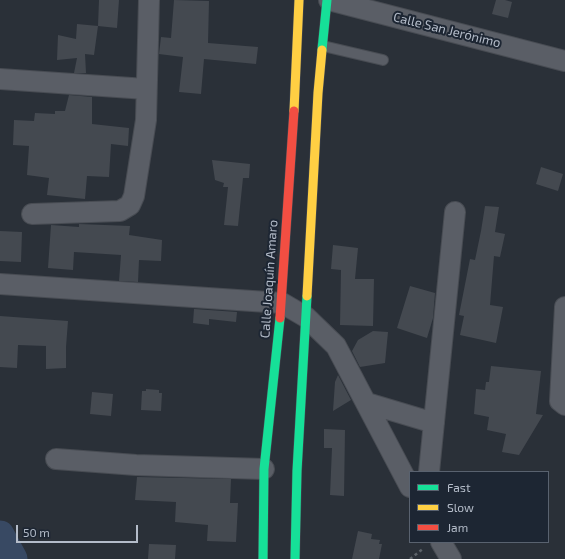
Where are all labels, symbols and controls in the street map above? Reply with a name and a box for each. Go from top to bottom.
street label: Calle San Jerónimo [392,9,502,51]
street label: Calle Joaquín Amaro [257,219,281,339]
legend [409,471,549,543]
text: Fast [447,480,470,494]
text: Slow [447,500,474,514]
scale bar [18,517,140,543]
text: Jam [447,520,468,534]
text: 50 m [23,525,50,539]

